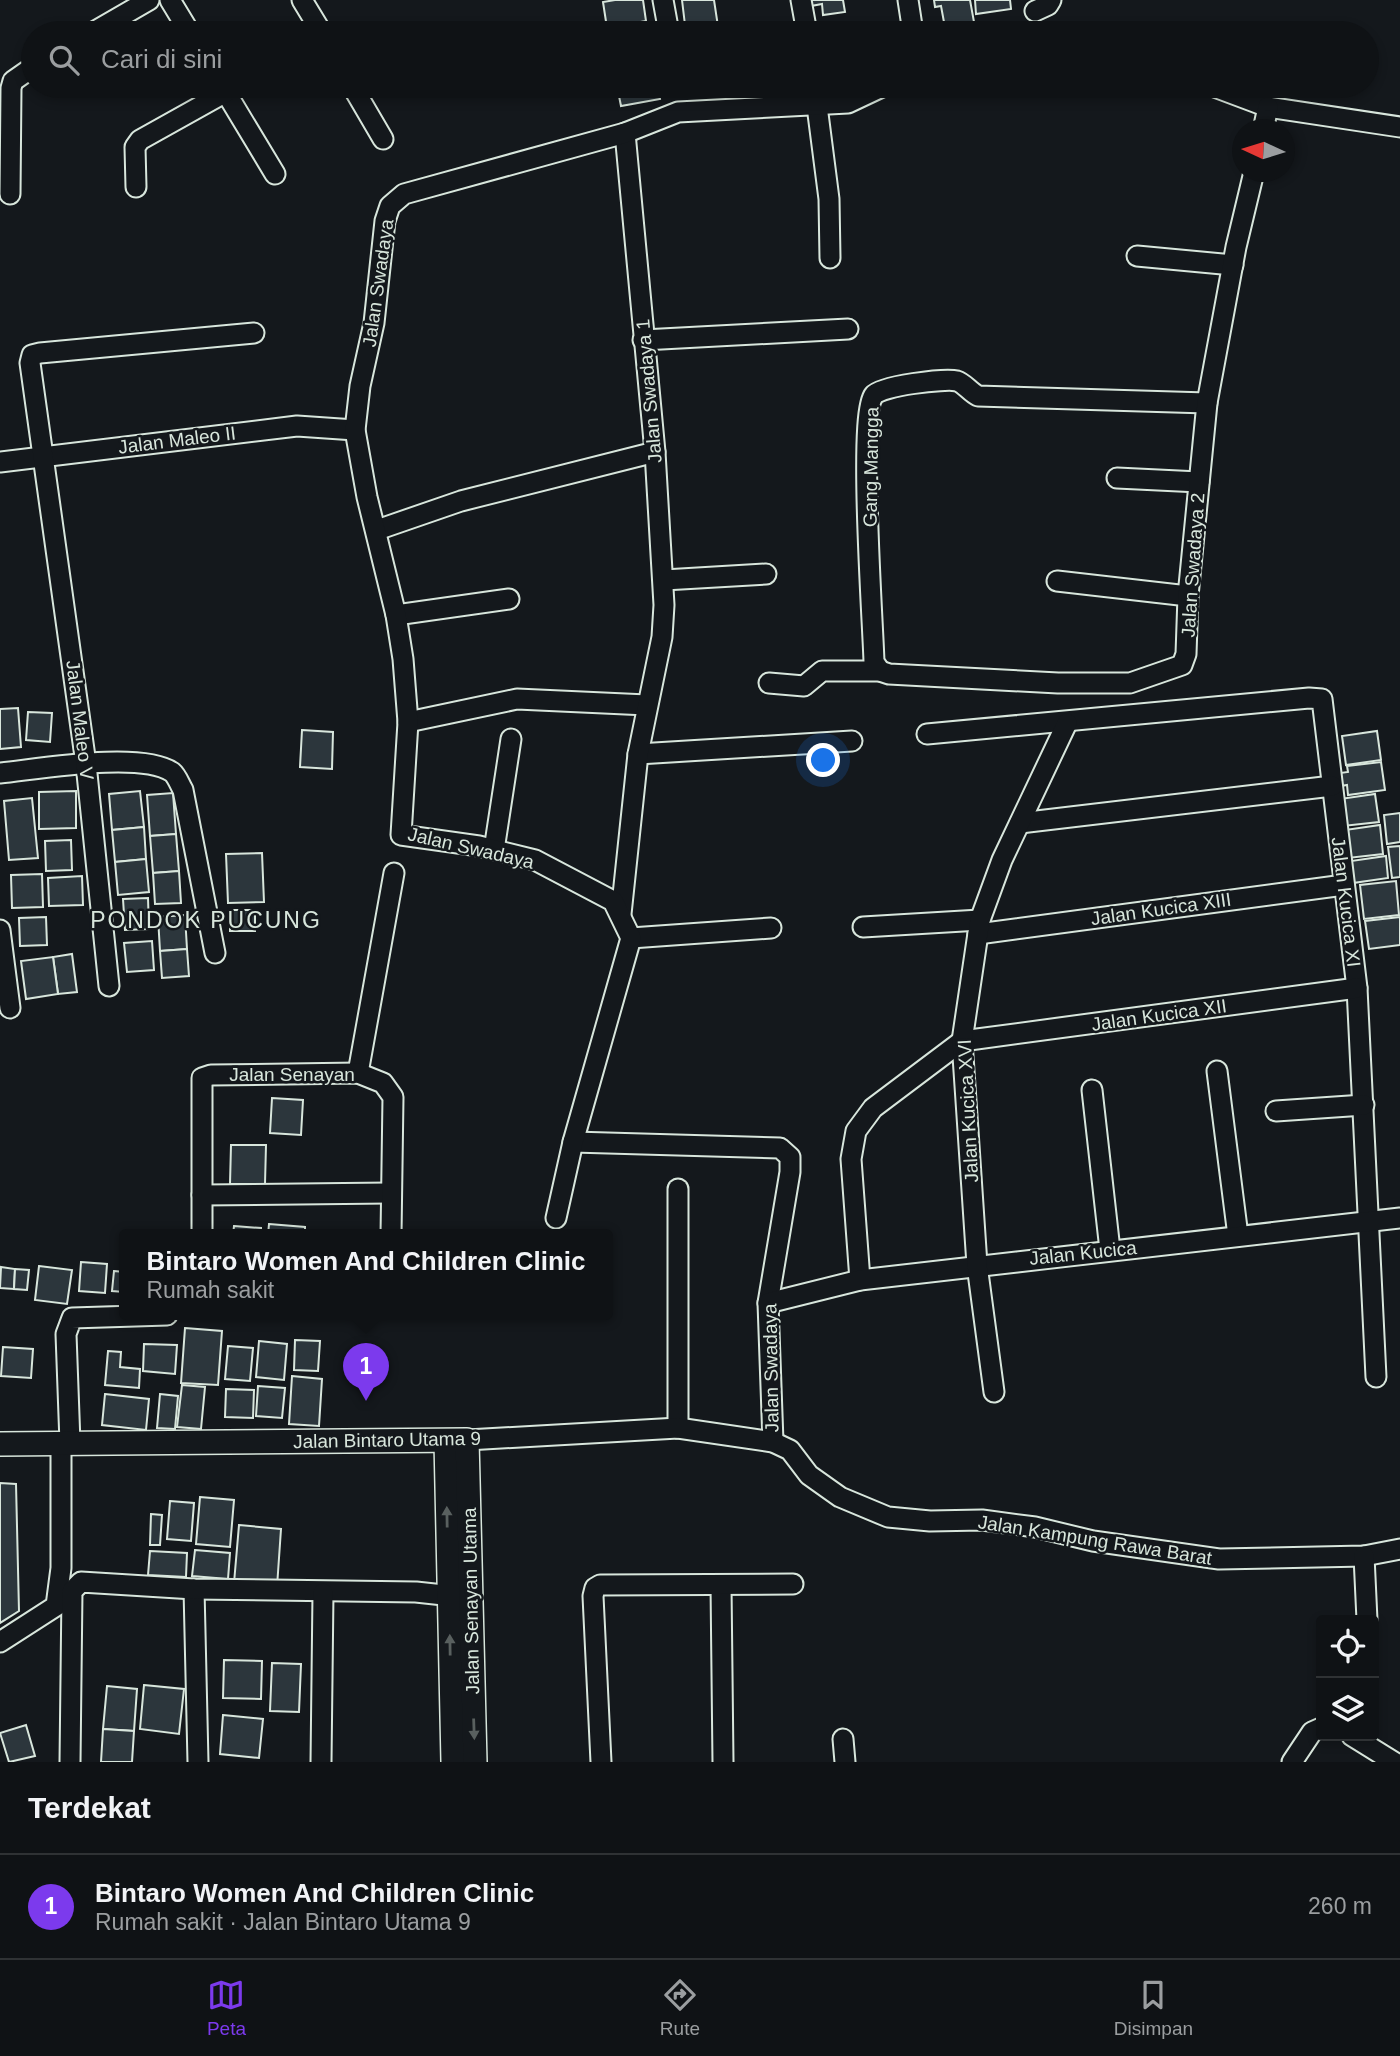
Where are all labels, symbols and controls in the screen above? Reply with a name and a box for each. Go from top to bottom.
search box [21,21,1379,98]
icon: search [45,41,83,79]
text: Cari di sini [101,44,222,74]
north arrow [1232,119,1295,182]
street label: Jalan Swadaya [359,217,397,348]
street label: Jalan Swadaya 1 [632,318,666,464]
street label: Gang Mangga [859,406,883,527]
street label: Jalan Maleo II [117,422,237,458]
street label: Jalan Swadaya 2 [1177,492,1209,638]
street label: Jalan Maleo V [62,659,98,781]
your location [806,743,840,777]
street label: Jalan Swadaya [406,823,537,873]
street label: Jalan Kucica XI [1328,836,1364,968]
street label: Jalan Kucica XIII [1089,889,1233,929]
district label: PONDOK PUCUNG [90,907,322,933]
street label: Jalan Kucica XII [1090,995,1228,1035]
street label: Jalan Kucica XVI [954,1039,982,1183]
street label: Jalan Senayan [229,1064,355,1085]
popup [119,1229,613,1320]
street label: Jalan Kucica [1028,1237,1138,1269]
text: Bintaro Women And Children Clinic [146,1246,586,1276]
text: Rumah sakit [146,1277,274,1303]
street label: Jalan Swadaya [759,1303,783,1433]
pin: 1 [343,1343,389,1401]
street label: Jalan Bintaro Utama 9 [293,1428,481,1452]
one-way arrow [442,1506,453,1528]
street label: Jalan Senayan Utama [459,1507,483,1695]
street label: Jalan Kampung Rawa Barat [977,1511,1214,1569]
map controls [1316,1615,1379,1741]
button: locate [1316,1615,1379,1678]
one-way arrow [445,1634,456,1656]
button: layers [1316,1678,1379,1741]
one-way arrow [469,1718,480,1740]
text: Terdekat [28,1791,151,1824]
text: Bintaro Women And Children Clinic [95,1878,534,1908]
text: 1 [45,1893,57,1919]
text: 260 m [1308,1893,1372,1919]
text: Rumah sakit · Jalan Bintaro Utama 9 [95,1909,471,1935]
tab: Peta [207,1976,246,2040]
tab: Rute [660,1976,700,2040]
tab: Disimpan [1114,1976,1193,2040]

